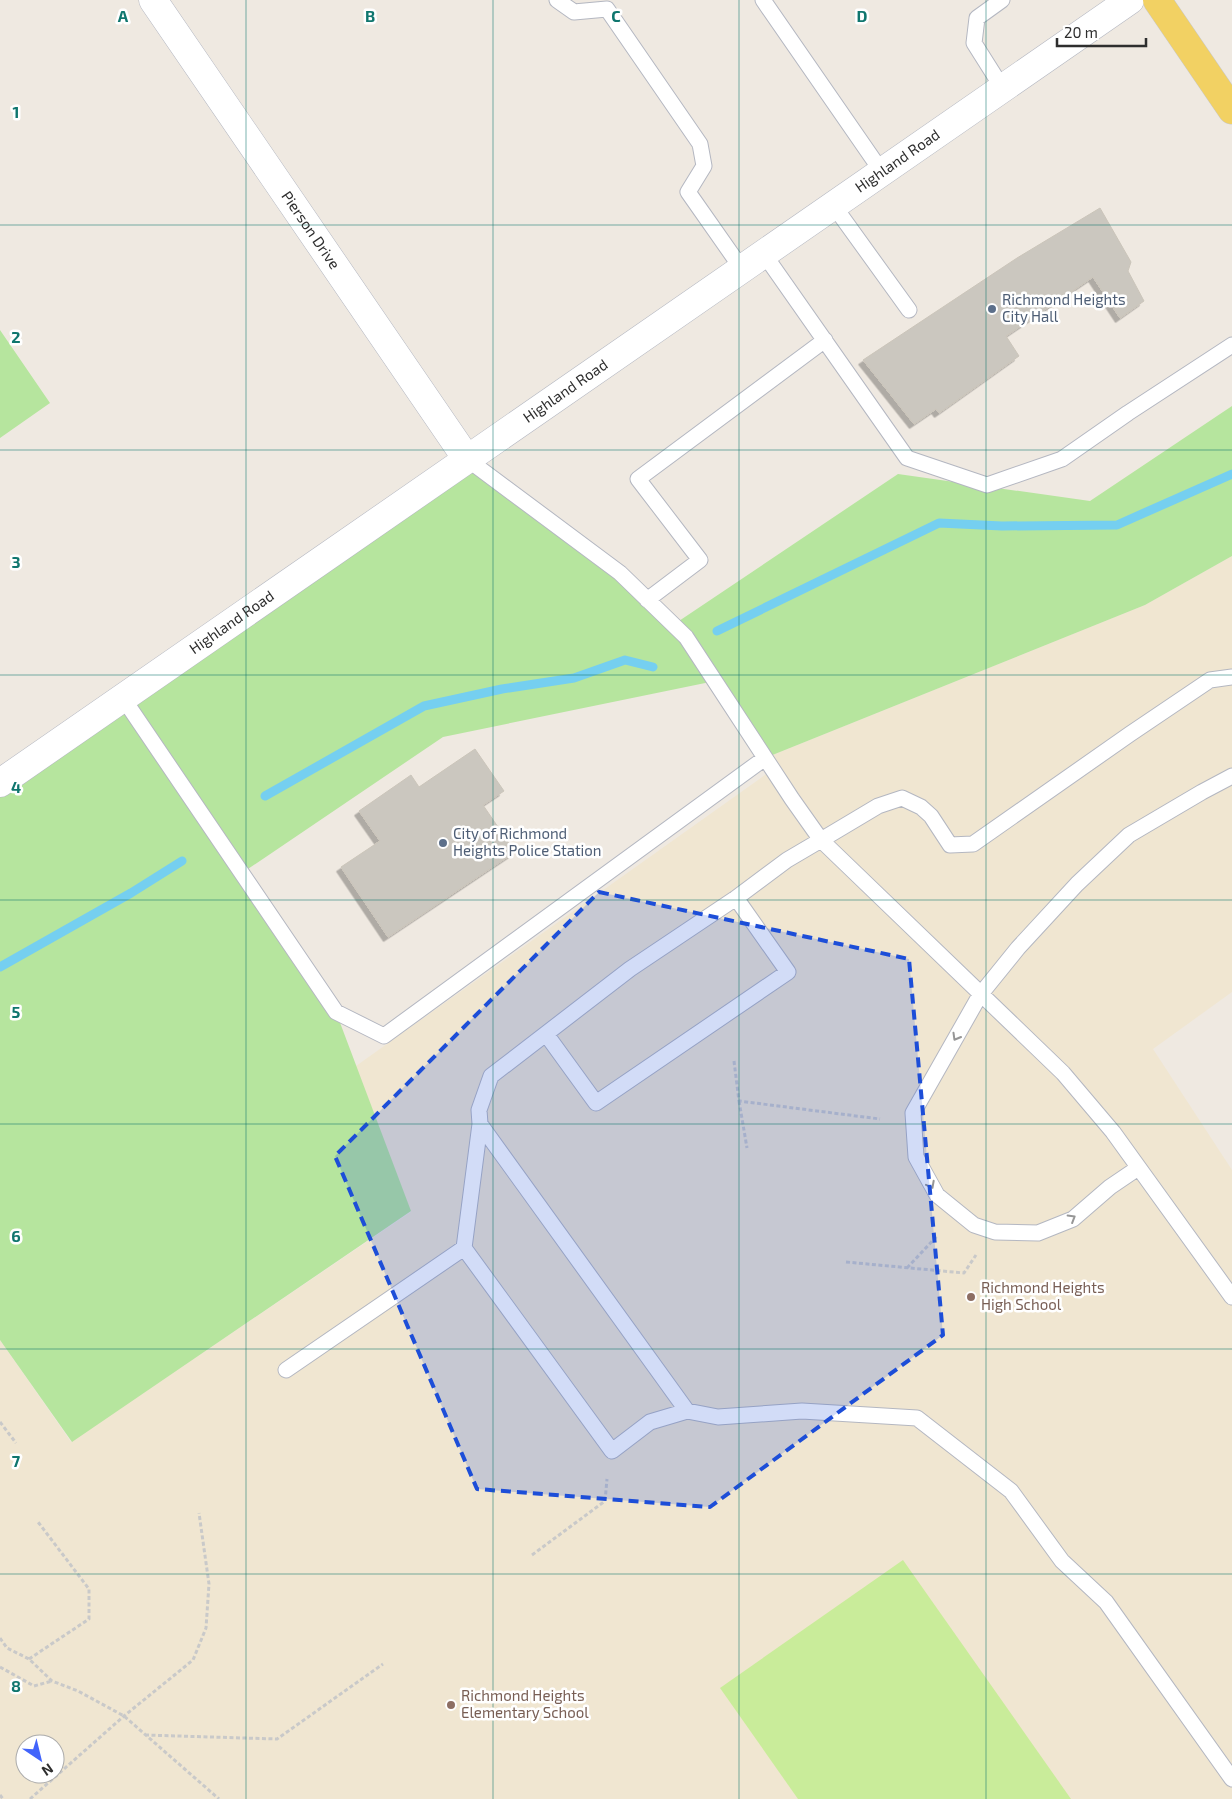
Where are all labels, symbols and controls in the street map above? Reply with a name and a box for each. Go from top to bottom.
text: A [118,6,129,25]
text: B [365,6,375,25]
text: C [611,6,621,25]
text: D [857,6,868,25]
scale bar [1057,15,1146,47]
text: 20 m [1064,23,1098,41]
text: 1 [13,102,19,121]
street label: Highland Road [851,125,943,196]
street label: Pierson Drive [278,187,344,272]
place label: Richmond Heights City Hall [1002,290,1126,325]
marker: Richmond Heights City Hall [986,303,998,315]
text: 2 [11,327,21,346]
street label: Highland Road [519,355,611,426]
text: 3 [11,552,21,571]
street label: Highland Road [185,586,277,657]
text: 4 [11,777,21,796]
place label: City of Richmond Heights Police Station [453,824,602,859]
marker: City of Richmond Heights Police Station [437,837,449,849]
text: 5 [12,1002,21,1021]
one-way arrow [952,1032,962,1041]
one-way arrow [925,1179,935,1188]
one-way arrow [1067,1214,1076,1224]
text: 6 [11,1226,21,1245]
place label: Richmond Heights High School [981,1278,1105,1313]
marker: Richmond Heights High School [965,1291,977,1303]
text: 7 [12,1451,21,1470]
text: 8 [11,1676,21,1695]
place label: Richmond Heights Elementary School [461,1686,589,1721]
marker: Richmond Heights Elementary School [445,1699,457,1711]
north arrow [15,1734,65,1784]
text: N [39,1760,57,1780]

